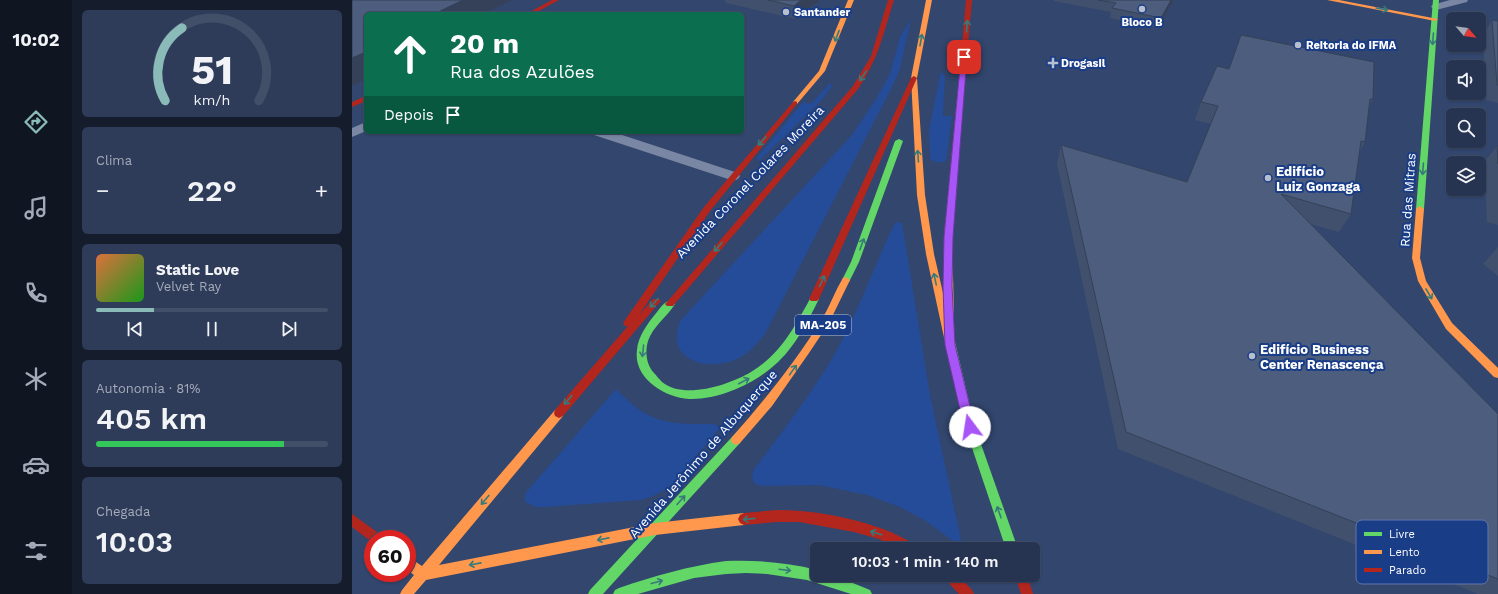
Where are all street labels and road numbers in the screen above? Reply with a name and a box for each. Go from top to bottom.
street label: Avenida Coronel Colares Moreira [673,102,827,261]
street label: Rua das Mitras [1397,152,1419,247]
road number: MA-205 [795,315,851,335]
street label: Avenida Jerônimo de Albuquerque [626,367,780,541]

